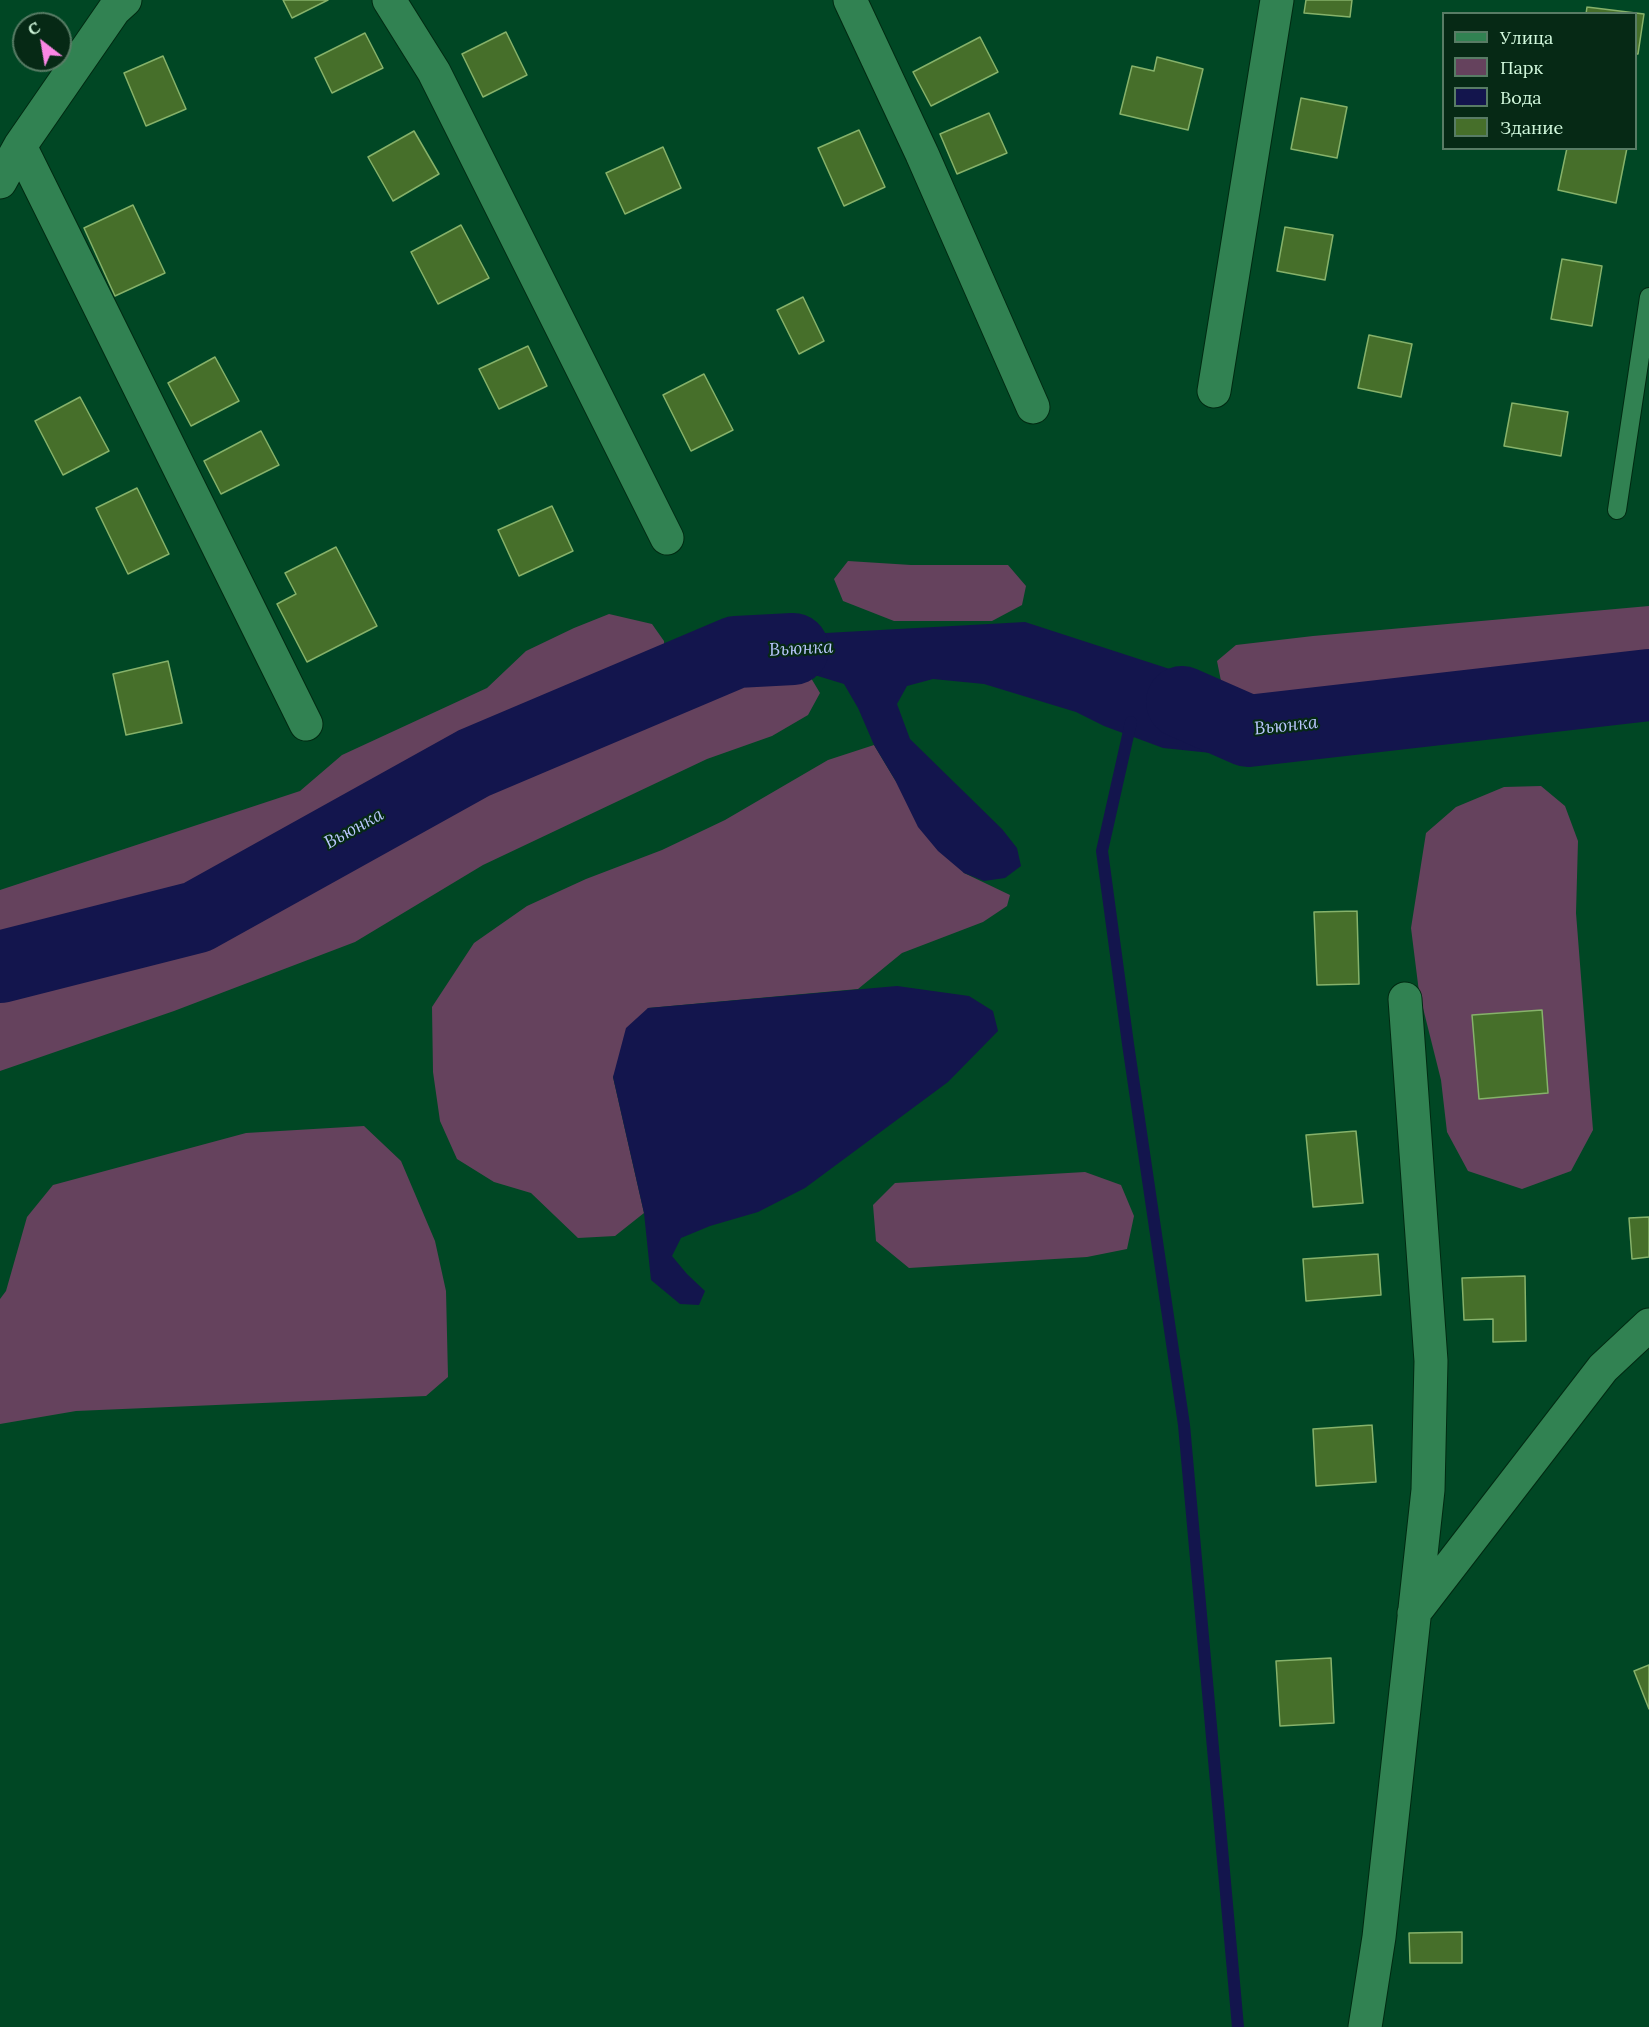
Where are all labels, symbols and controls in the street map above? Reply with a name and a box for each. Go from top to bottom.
north arrow [12,12,72,72]
legend [1442,12,1637,150]
text: С [24,17,44,40]
text: Улица [1500,26,1553,49]
text: Парк [1500,56,1543,79]
text: Вода [1500,86,1542,109]
text: Здание [1500,116,1563,139]
water label: Вьюнка [768,637,834,661]
water label: Вьюнка [1253,712,1319,740]
water label: Вьюнка [321,804,387,854]

